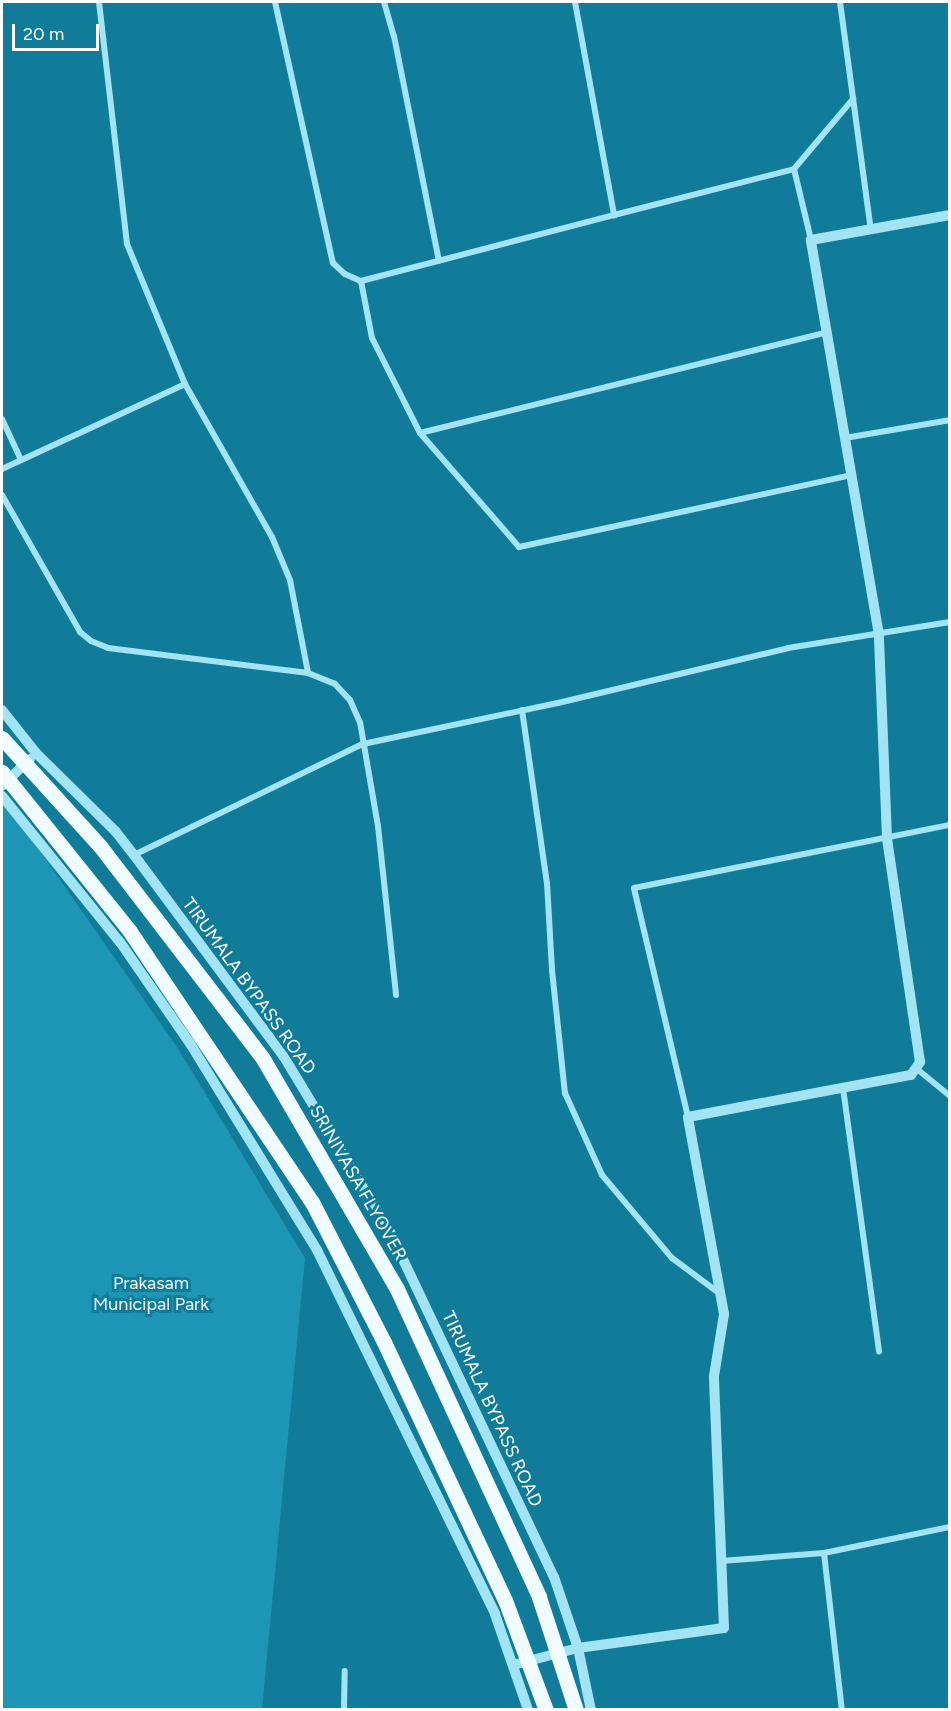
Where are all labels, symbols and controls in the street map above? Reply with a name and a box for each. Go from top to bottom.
scale bar [15,12,102,50]
text: 20 m [23,23,64,45]
street label: TIRUMALA BYPASS ROAD [178,893,320,1079]
street label: SRINIVASA FLYOVER [305,1102,411,1264]
park label: Prakasam Municipal Park [93,1273,209,1316]
street label: TIRUMALA BYPASS ROAD [437,1308,547,1510]

